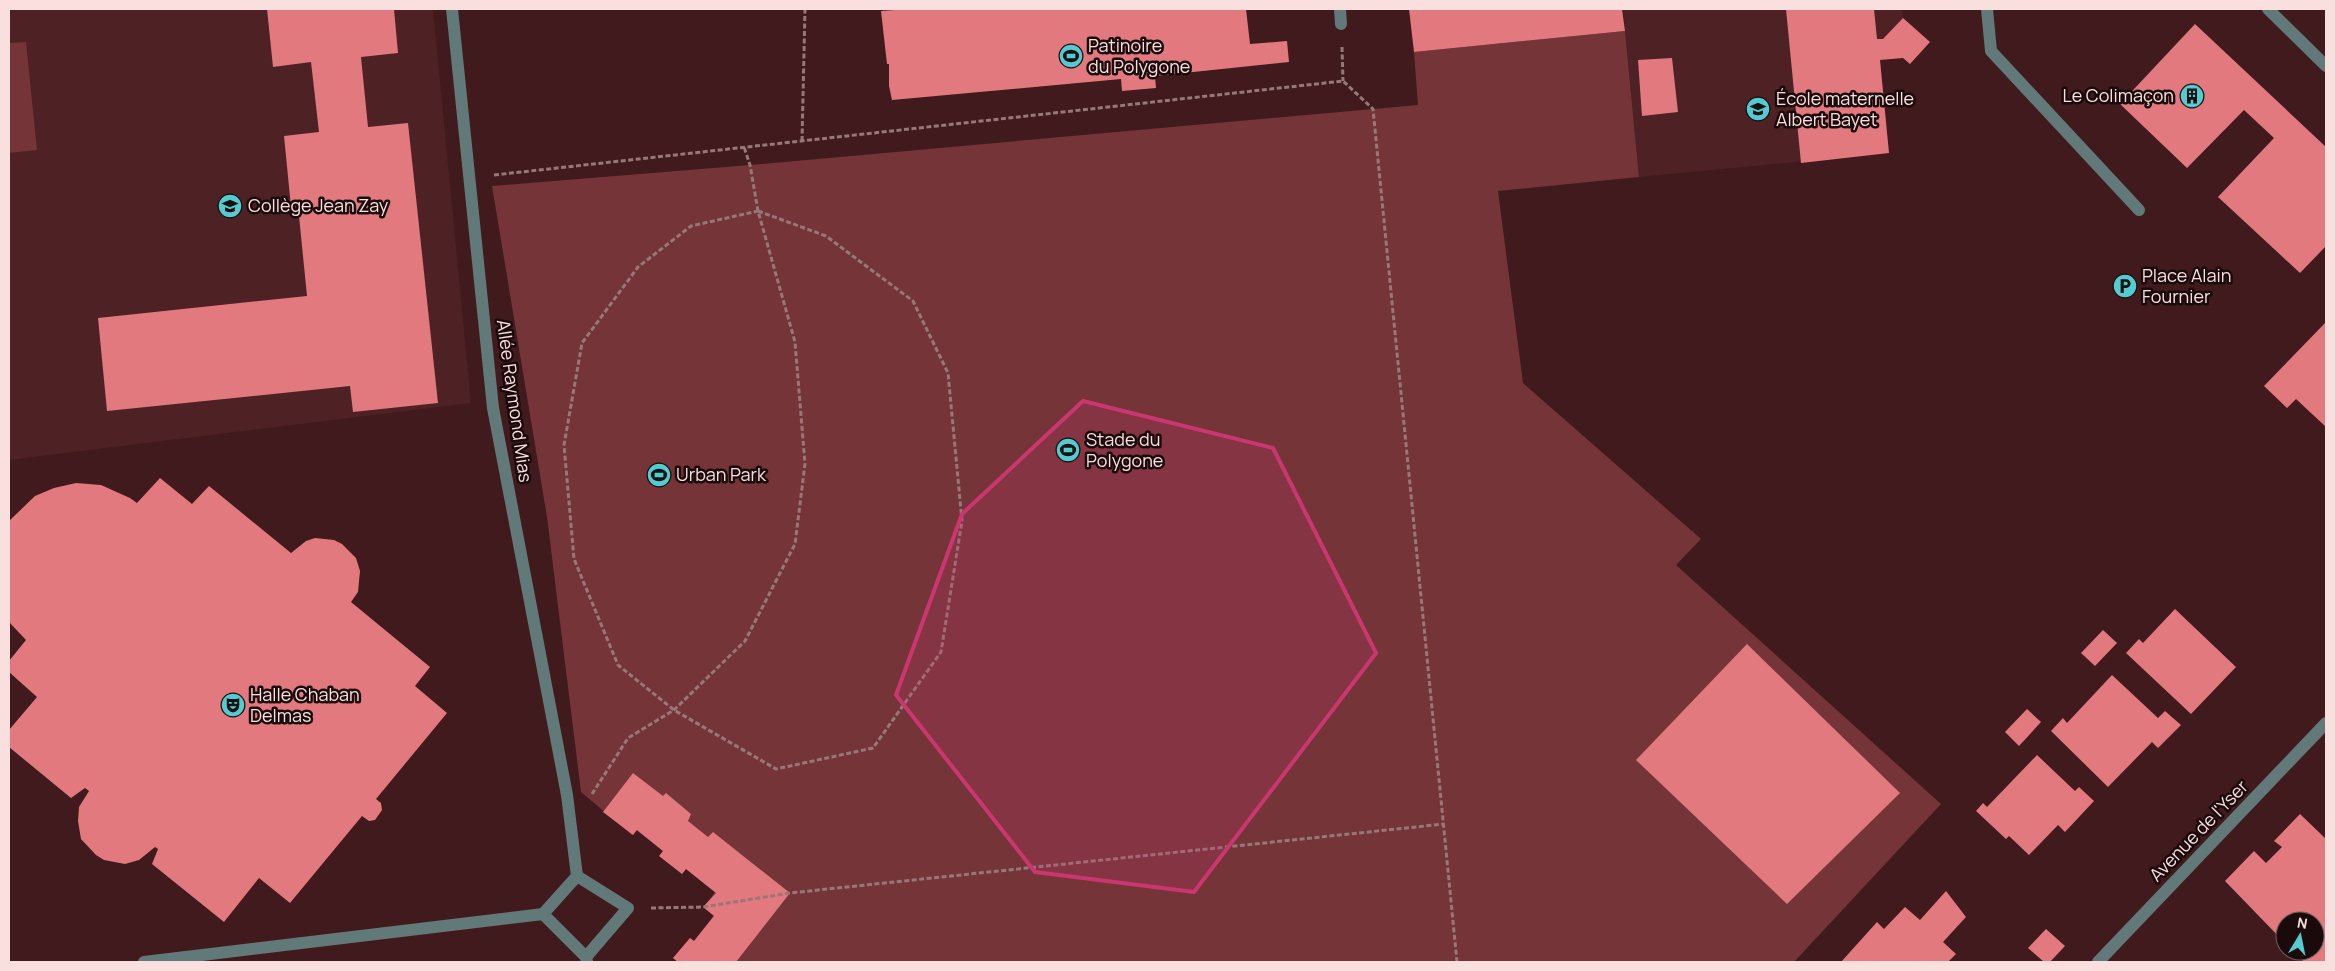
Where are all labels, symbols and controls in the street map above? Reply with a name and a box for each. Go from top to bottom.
place label: Patinoire du Polygone [1088,33,1190,78]
sports icon: Patinoire du Polygone [1058,43,1084,69]
place label: Le Colimaçon [2062,83,2174,107]
building icon: Le Colimaçon [2179,83,2205,109]
place label: École maternelle Albert Bayet [1776,86,1914,131]
school or university icon: École maternelle Albert Bayet [1745,96,1771,122]
school or university icon: Collège Jean Zay [217,193,243,219]
place label: Collège Jean Zay [248,193,389,217]
place label: Place Alain Fournier [2142,263,2231,308]
parking icon: Place Alain Fournier [2112,273,2138,299]
street label: Allée Raymond Mias [492,318,538,484]
place label: Stade du Polygone [1086,427,1163,472]
sports icon: Stade du Polygone [1055,437,1081,463]
sports icon: Urban Park [646,462,672,488]
place label: Urban Park [676,462,767,486]
place label: Halle Chaban Delmas [250,682,360,727]
theatre icon: Halle Chaban Delmas [220,692,246,718]
street label: Avenue de l'Yser [2144,774,2253,886]
north arrow [2275,911,2325,961]
text: N [2296,912,2309,933]

